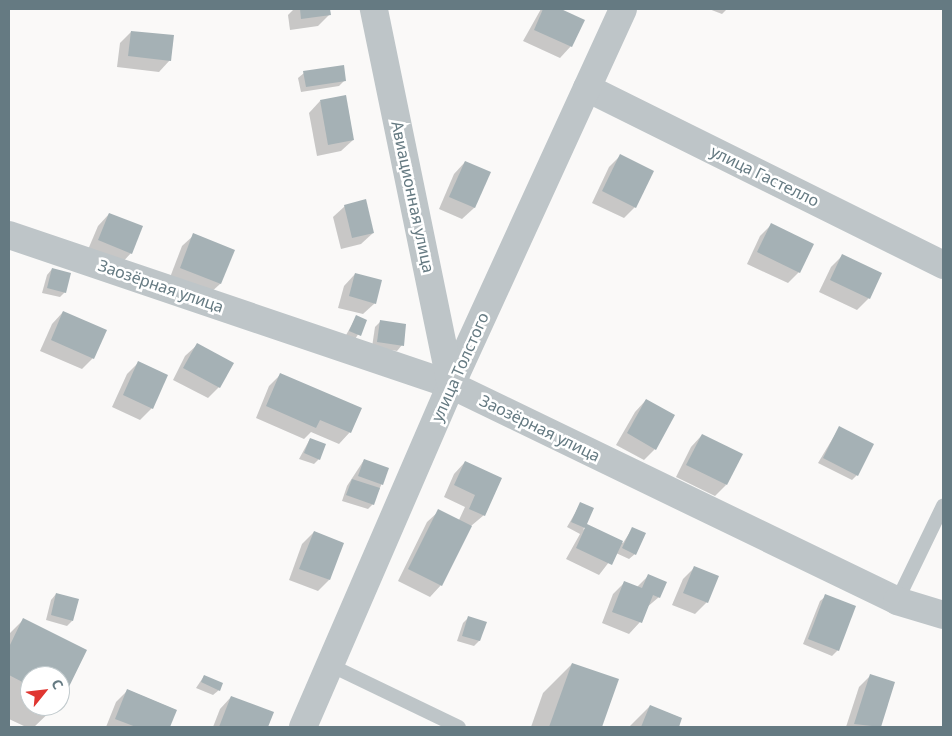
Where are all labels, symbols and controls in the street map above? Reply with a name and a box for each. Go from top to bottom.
street label: Авиационная улица [388,119,438,275]
street label: улица Гастелло [708,141,822,211]
street label: Заозёрная улица [96,256,226,316]
street label: улица Толстого [427,309,493,425]
street label: Заозёрная улица [477,391,603,465]
north arrow [20,666,70,716]
text: С [47,675,68,693]

